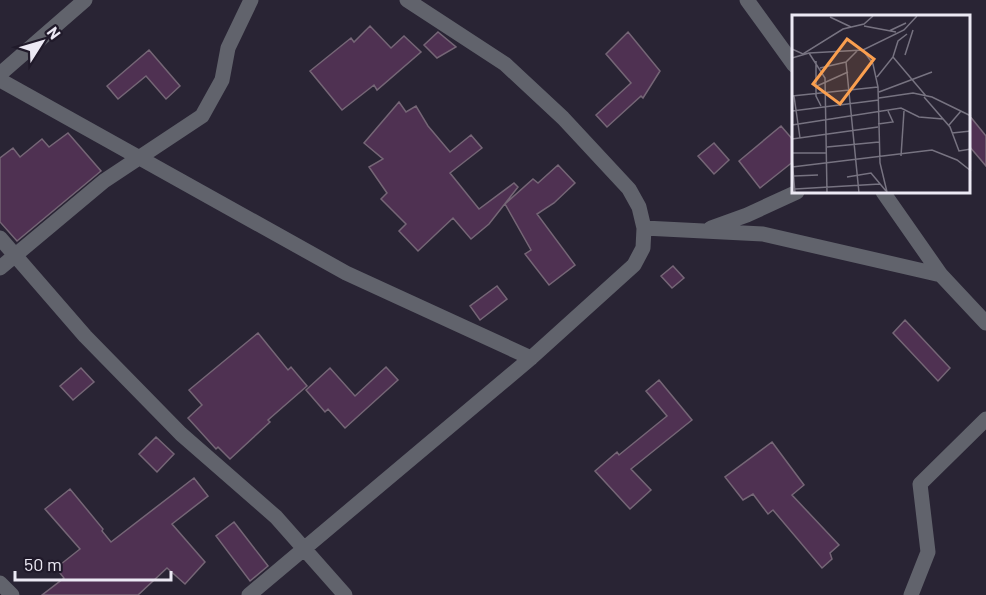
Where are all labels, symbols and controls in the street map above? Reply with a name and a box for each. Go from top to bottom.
north arrow [12,12,72,72]
inset map [792,15,971,194]
text: N [44,23,65,43]
scale bar [15,544,171,582]
text: 50 m [24,553,62,575]

